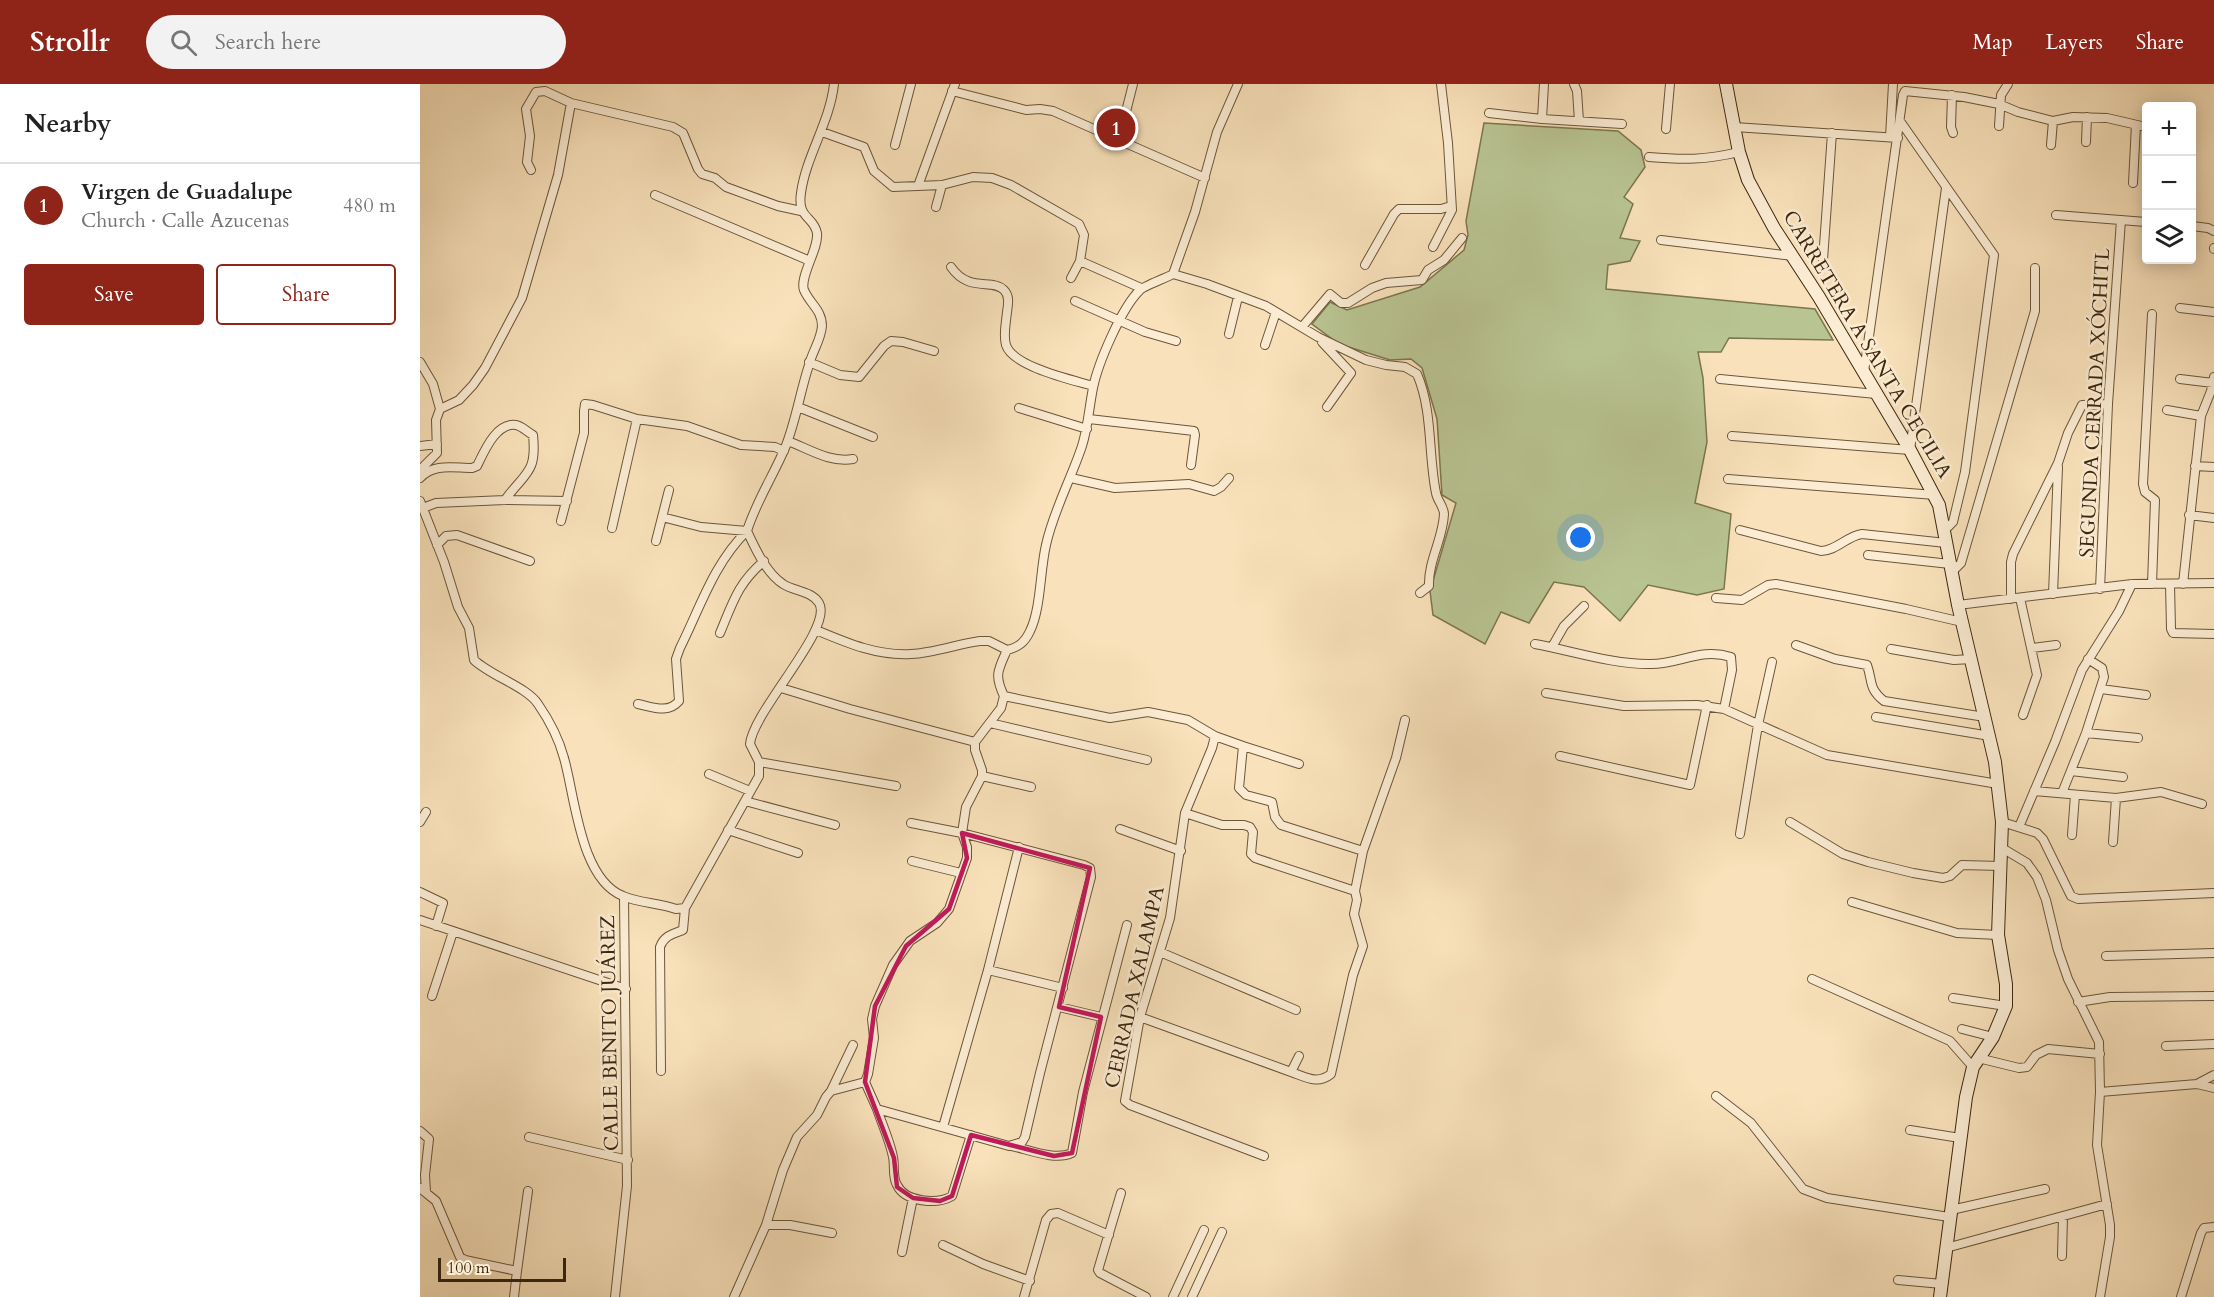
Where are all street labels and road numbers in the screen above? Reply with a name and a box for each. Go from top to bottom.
street label: CARRETERA A SANTA CECILIA [1777,205,1959,484]
street label: SEGUNDA CERRADA XÓCHITL [2073,247,2116,558]
street label: CERRADA XALAMPA [1098,883,1171,1091]
street label: CALLE BENITO JUÁREZ [594,915,625,1151]

